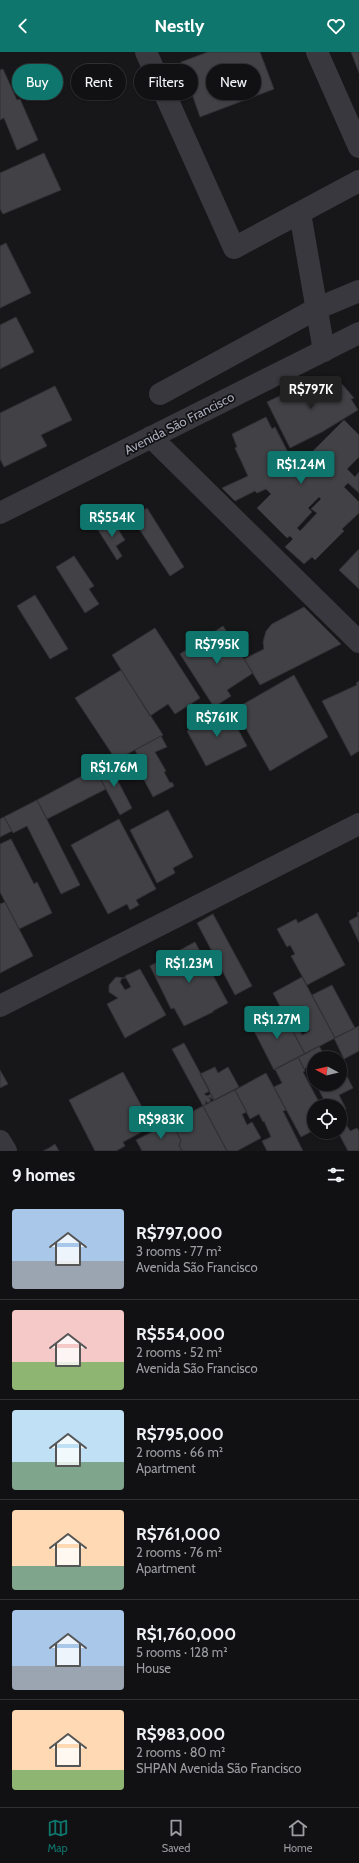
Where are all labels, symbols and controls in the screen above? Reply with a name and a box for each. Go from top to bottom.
icon: back [12,15,34,37]
text: Nestly [155,15,204,37]
icon: heart [325,15,347,37]
chip: Buy [12,64,63,100]
chip: Rent [71,64,126,100]
chip: Filters [134,64,198,100]
chip: New [206,64,261,100]
pin: R$797K [278,376,344,410]
text: R$797K [289,381,333,397]
street label: Avenida São Francisco [121,388,237,458]
pin: R$1.24M [264,451,338,485]
text: R$1.24M [276,456,326,472]
pin: R$554K [79,504,145,538]
text: R$554K [89,509,135,525]
pin: R$795K [184,631,250,665]
text: R$795K [195,636,239,652]
pin: R$761K [184,704,250,738]
text: R$761K [196,709,238,725]
pin: R$1.76M [77,754,151,788]
text: R$1.76M [90,759,138,775]
pin: R$1.23M [152,950,226,984]
text: R$1.23M [165,955,213,971]
pin: R$1.27M [240,1006,314,1040]
text: R$1.27M [253,1011,301,1027]
north arrow [307,1051,347,1091]
map controls [307,1051,347,1139]
button: locate [307,1099,347,1139]
pin: R$983K [128,1106,194,1140]
text: R$983K [138,1111,184,1127]
icon: filters [325,1164,347,1186]
text: 9 homes [12,1165,75,1185]
text: R$797,000 [136,1223,223,1243]
icon: home [44,1225,92,1273]
text: 3 rooms · 77 m² [136,1243,222,1259]
text: Avenida São Francisco [136,1259,258,1275]
text: R$554,000 [136,1324,225,1344]
icon: home [44,1326,92,1374]
text: 2 rooms · 52 m² [136,1344,222,1360]
text: Avenida São Francisco [136,1360,258,1376]
text: R$795,000 [136,1424,224,1444]
icon: home [44,1426,92,1474]
text: 2 rooms · 66 m² [136,1444,223,1460]
text: Apartment [136,1460,196,1476]
text: R$761,000 [136,1524,220,1544]
icon: home [44,1526,92,1574]
text: 2 rooms · 76 m² [136,1544,222,1560]
text: Apartment [136,1560,196,1576]
text: R$1,760,000 [136,1624,236,1644]
icon: home [44,1626,92,1674]
text: 5 rooms · 128 m² [136,1644,228,1660]
text: House [136,1660,171,1676]
text: R$983,000 [136,1724,225,1744]
icon: home [44,1726,92,1774]
text: 2 rooms · 80 m² [136,1744,225,1760]
text: SHPAN Avenida São Francisco [136,1760,301,1776]
tab: Map [47,1817,69,1855]
tab: Saved [162,1817,190,1855]
tab: Home [283,1817,312,1855]

